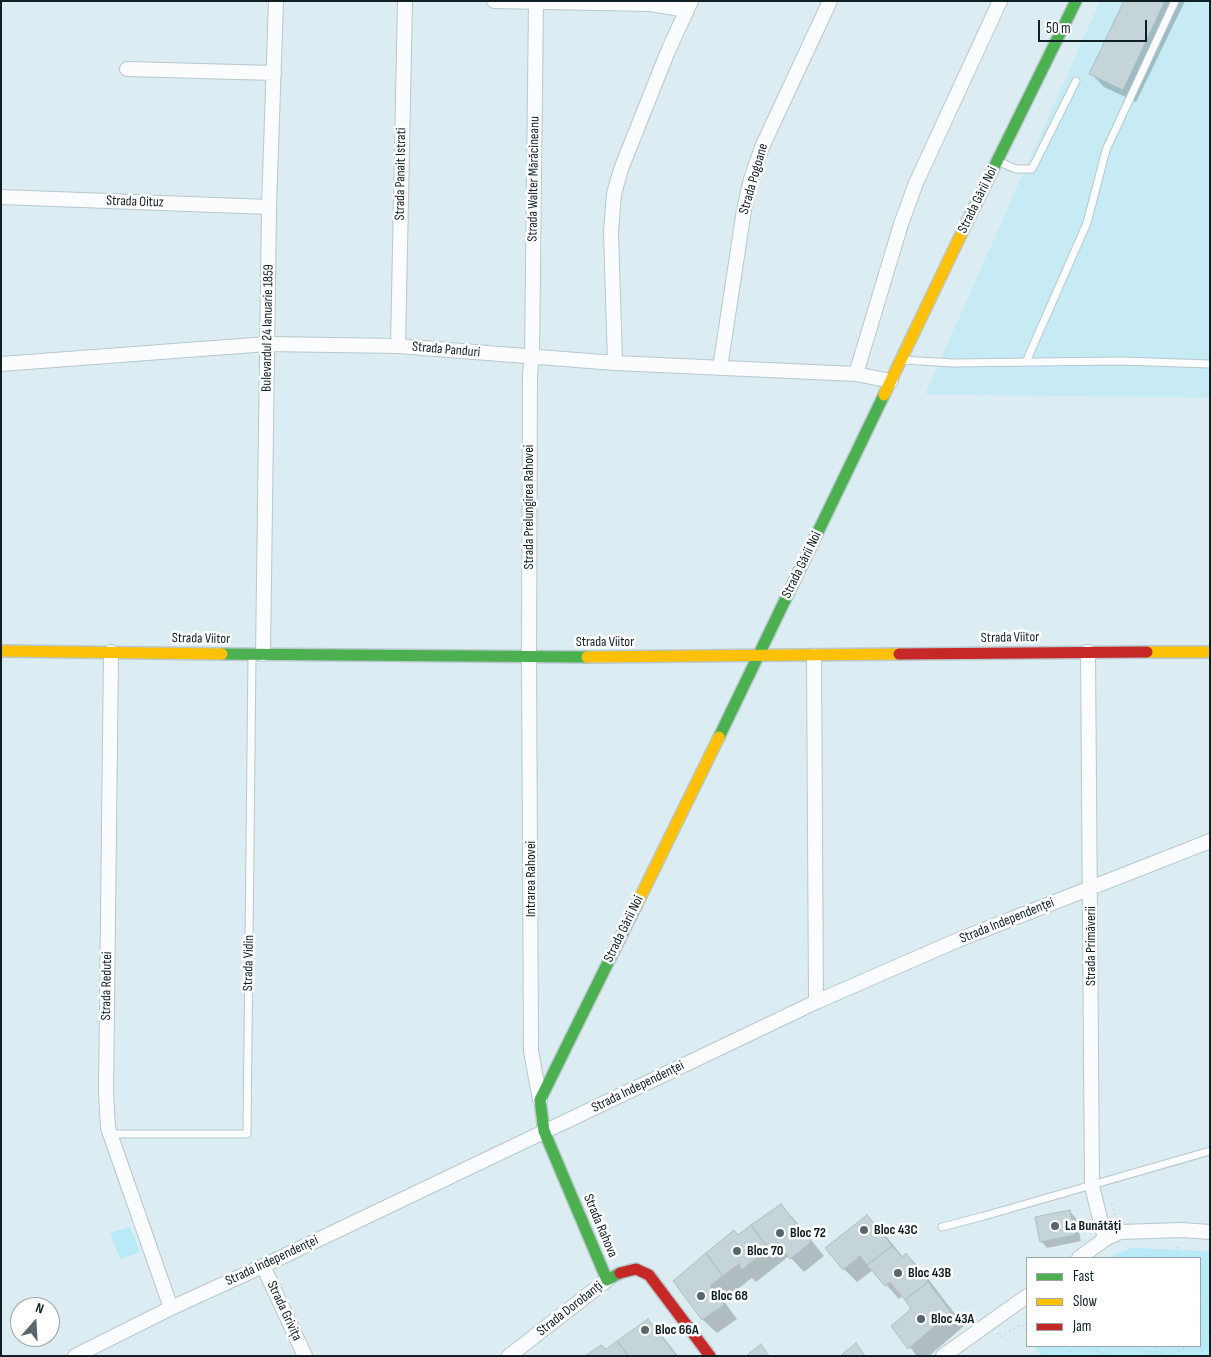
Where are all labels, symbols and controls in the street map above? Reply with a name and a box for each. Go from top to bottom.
scale bar [1041,10,1150,42]
text: 50 m [1046,19,1071,38]
street label: Strada Walter Mărăcineanu [525,116,543,242]
street label: Strada Panait Istrati [392,128,410,220]
street label: Strada Pogoane [736,142,772,216]
street label: Strada Gării Noi [955,164,1001,236]
street label: Strada Oituz [106,193,164,211]
street label: Bulevardul 24 Ianuarie 1859 [258,264,278,392]
street label: Strada Panduri [411,339,481,361]
street label: Strada Prelungirea Rahovei [521,445,537,569]
street label: Strada Gării Noi [779,529,825,601]
street label: Strada Viitor [981,629,1039,647]
street label: Strada Viitor [172,630,230,648]
street label: Strada Viitor [576,634,634,650]
street label: Intrarea Rahovei [523,841,539,917]
street label: Strada Gării Noi [601,893,647,965]
street label: Strada Independenței [957,894,1057,948]
street label: Strada Primăverii [1083,906,1099,986]
street label: Strada Vidin [240,935,258,991]
street label: Strada Redutei [98,951,116,1021]
street label: Strada Independenței [589,1057,687,1117]
street label: Strada Rahova [579,1192,621,1260]
place label: La Bunătăți [1065,1218,1121,1234]
marker: La Bunătăți [1049,1220,1061,1232]
place label: Bloc 43C [874,1222,918,1238]
marker: Bloc 43C [858,1224,870,1236]
place label: Bloc 72 [790,1225,826,1241]
marker: Bloc 72 [774,1227,786,1239]
street label: Strada Independenței [223,1232,321,1290]
place label: Bloc 70 [747,1243,783,1259]
marker: Bloc 70 [731,1245,743,1257]
legend [1026,1257,1201,1347]
place label: Bloc 43B [908,1265,951,1281]
marker: Bloc 43B [892,1267,904,1279]
text: Fast [1073,1267,1094,1286]
street label: Strada Grivița [263,1278,305,1344]
street label: Strada Dorobanți [534,1278,606,1340]
place label: Bloc 68 [711,1288,748,1304]
marker: Bloc 68 [695,1290,707,1302]
text: Slow [1073,1292,1097,1311]
north arrow [10,1297,60,1347]
text: N [33,1299,46,1318]
place label: Bloc 43A [931,1311,974,1327]
marker: Bloc 43A [915,1313,927,1325]
text: Jam [1073,1317,1091,1336]
place label: Bloc 66A [655,1322,699,1338]
marker: Bloc 66A [639,1324,651,1336]

